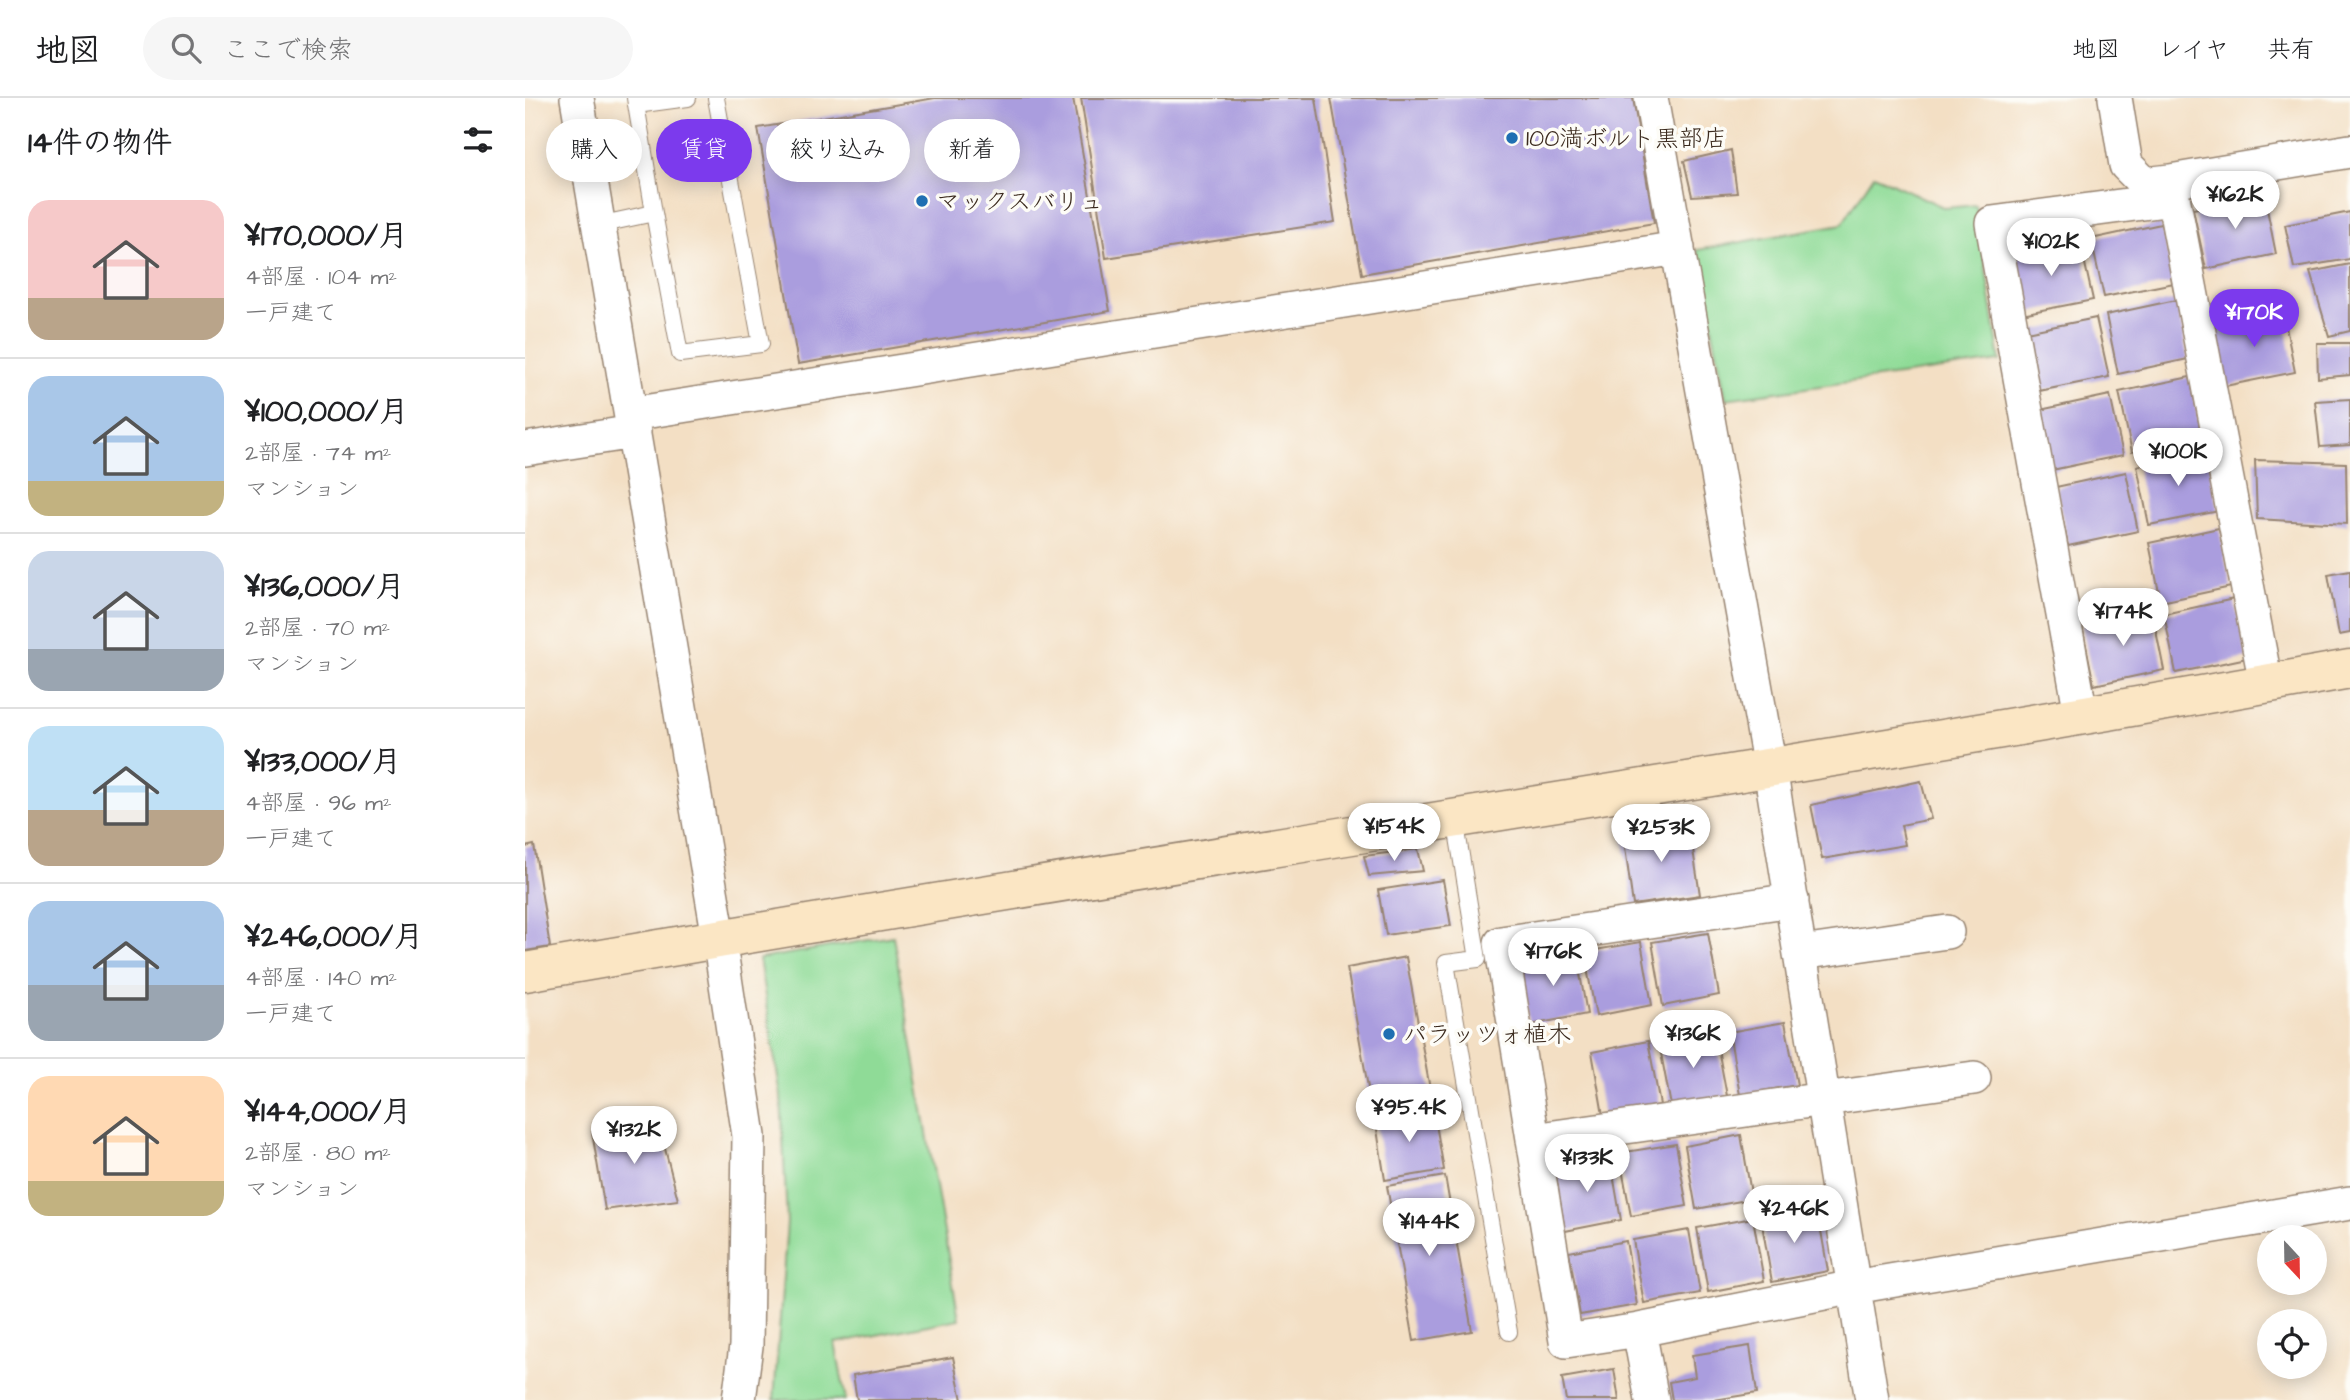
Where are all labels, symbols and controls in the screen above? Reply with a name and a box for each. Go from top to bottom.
search box [143,17,633,80]
text: 地図 [35,28,101,74]
icon: search [167,29,205,67]
text: ここで検索 [223,32,353,68]
text: 地図 [2072,33,2120,67]
text: レイヤ [2158,33,2229,67]
text: 共有 [2267,33,2315,67]
chip: 購入 [546,119,642,182]
chip: 賃貸 [656,119,752,182]
chip: 絞り込み [766,119,910,182]
chip: 新着 [924,119,1020,182]
icon: filters [459,121,497,159]
text: 14件の物件 [28,122,172,164]
place label: 100満ボルト黒部店 [1526,122,1727,156]
marker: 100満ボルト黒部店 [1504,130,1520,146]
pin: ¥162K [2186,172,2284,231]
text: ¥162K [2207,178,2263,210]
place label: マックスバリュ [936,185,1104,219]
marker: マックスバリュ [914,193,930,209]
text: ¥170,000/月 [245,215,408,257]
pin: ¥102K [2002,218,2100,278]
text: ¥102K [2023,225,2079,257]
icon: home [84,228,168,312]
text: 4部屋 · 104 m² [245,261,397,293]
pin: ¥170K [2205,289,2303,349]
text: ¥170K [2225,296,2283,328]
text: 一戸建て [245,297,337,329]
text: ¥100,000/月 [245,391,408,433]
icon: home [84,404,168,488]
pin: ¥100K [2129,428,2227,488]
text: ¥100K [2149,435,2207,467]
text: 2部屋 · 74 m² [245,437,391,469]
text: マンション [245,473,359,505]
text: ¥136,000/月 [245,566,405,608]
icon: home [84,579,168,663]
pin: ¥174K [2074,588,2172,648]
text: ¥174K [2094,595,2152,627]
text: 2部屋 · 70 m² [245,612,390,644]
text: マンション [245,648,359,680]
text: ¥133,000/月 [245,741,401,783]
icon: home [84,754,168,838]
text: 4部屋 · 96 m² [245,787,392,819]
pin: ¥154K [1345,804,1443,863]
pin: ¥253K [1612,804,1710,864]
text: ¥154K [1363,810,1425,842]
text: ¥253K [1627,811,1695,843]
text: 一戸建て [245,823,337,855]
text: ¥246,000/月 [245,916,423,958]
pin: ¥176K [1504,928,1602,988]
icon: home [84,929,168,1013]
text: ¥176K [1524,935,1582,967]
text: 4部屋 · 140 m² [245,962,397,994]
text: 一戸建て [245,998,337,1030]
pin: ¥136K [1644,1010,1742,1070]
text: ¥136K [1665,1017,1721,1049]
place label: パラッツォ植木 [1403,1018,1571,1052]
marker: パラッツォ植木 [1381,1026,1397,1042]
pin: ¥95.4K [1352,1084,1466,1144]
text: ¥144,000/月 [245,1091,411,1133]
text: ¥95.4K [1372,1091,1446,1123]
icon: home [84,1104,168,1188]
pin: ¥132K [585,1107,683,1166]
text: ¥132K [607,1113,661,1145]
pin: ¥133K [1538,1134,1636,1194]
text: 2部屋 · 80 m² [245,1137,391,1169]
text: ¥133K [1561,1141,1613,1173]
text: マンション [245,1173,359,1205]
pin: ¥246K [1745,1186,1843,1245]
text: ¥246K [1759,1192,1829,1224]
pin: ¥144K [1380,1198,1478,1258]
text: ¥144K [1399,1205,1459,1237]
north arrow [2257,1225,2327,1295]
map controls [2257,1225,2327,1379]
button: locate [2257,1309,2327,1379]

